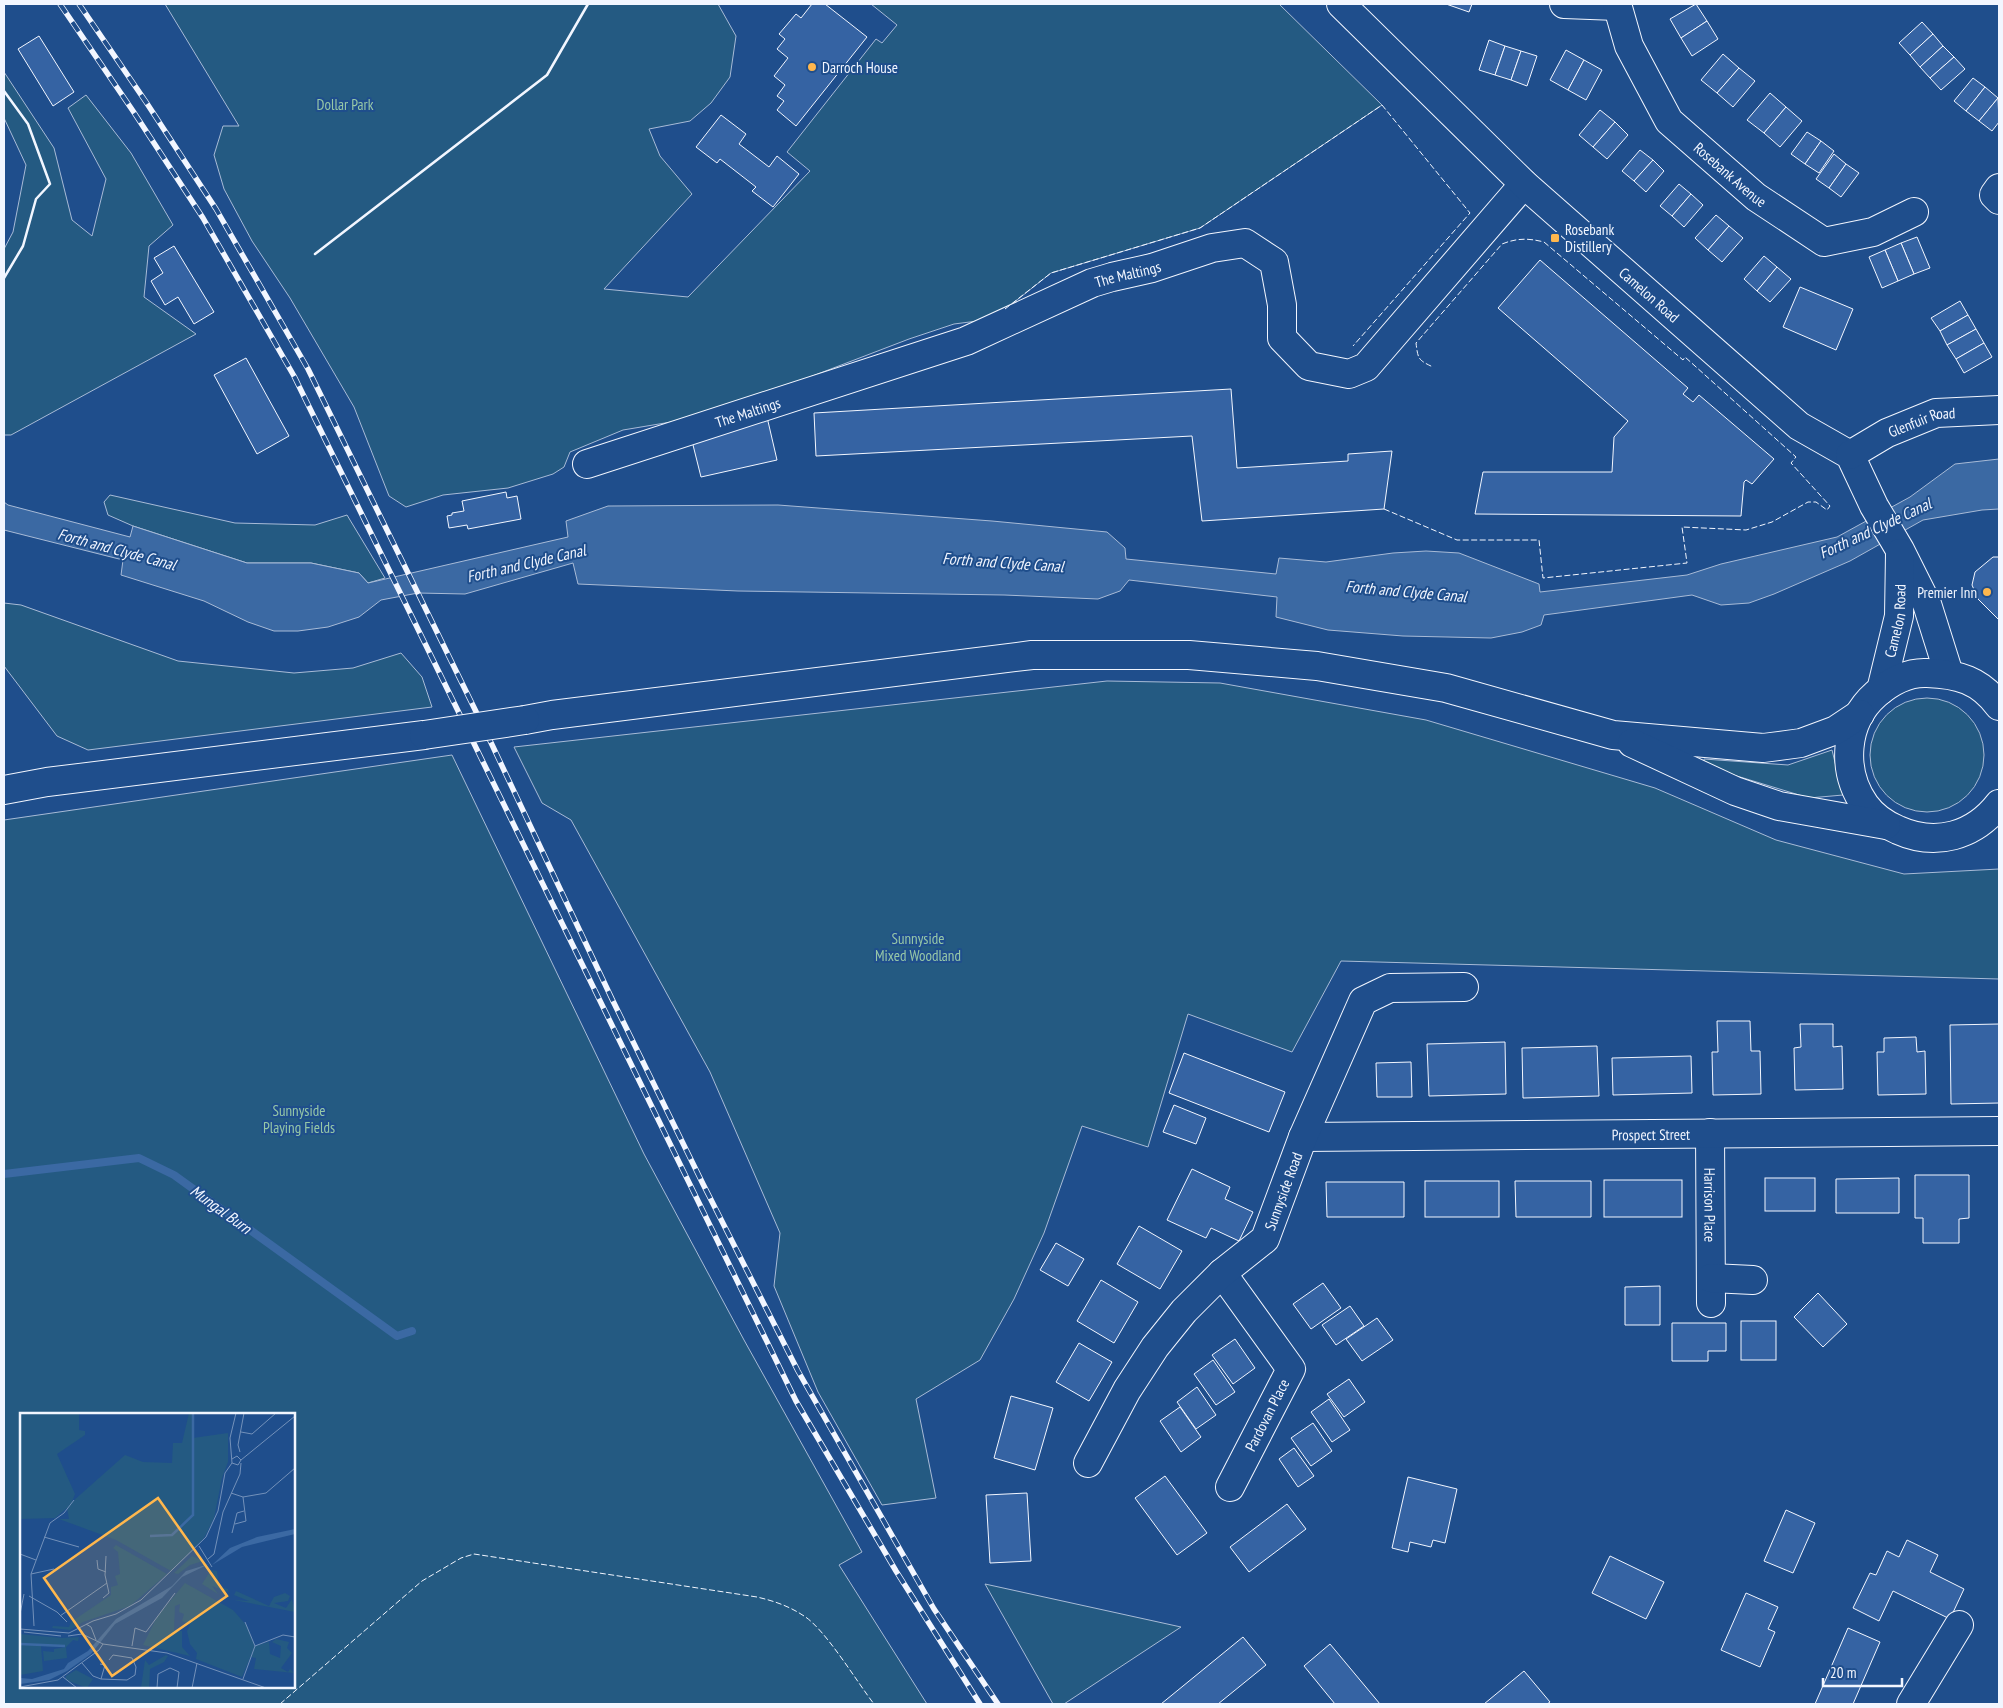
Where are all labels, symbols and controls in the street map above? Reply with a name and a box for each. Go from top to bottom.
place label: Darroch House [822,58,898,77]
marker: Darroch House [806,61,818,73]
park label: Dollar Park [317,95,374,114]
street label: Rosebank Avenue [1690,138,1770,211]
place label: Rosebank Distillery [1565,220,1614,256]
marker: Rosebank Distillery [1549,232,1561,244]
street label: The Maltings [1092,256,1163,291]
street label: Camelon Road [1616,263,1684,326]
street label: The Maltings [713,392,783,431]
street label: Glenfuir Road [1885,403,1956,441]
water label: Forth and Clyde Canal [1816,493,1935,563]
water label: Forth and Clyde Canal [56,524,180,575]
water label: Forth and Clyde Canal [465,539,589,586]
water label: Forth and Clyde Canal [942,548,1066,576]
water label: Forth and Clyde Canal [1345,576,1469,606]
place label: Premier Inn [1917,583,1977,602]
street label: Camelon Road [1880,584,1909,659]
marker: Premier Inn [1981,586,1993,598]
park label: Sunnyside Mixed Woodland [875,929,961,965]
park label: Sunnyside Playing Fields [263,1101,335,1137]
street label: Prospect Street [1612,1124,1690,1144]
street label: Sunnyside Road [1260,1150,1306,1233]
street label: Harrison Place [1701,1168,1720,1242]
water label: Mungal Burn [187,1180,256,1238]
street label: Pardovan Place [1241,1376,1293,1454]
inset map [20,1413,295,1688]
scale bar [1823,1656,1902,1688]
text: 20 m [1830,1663,1856,1682]

